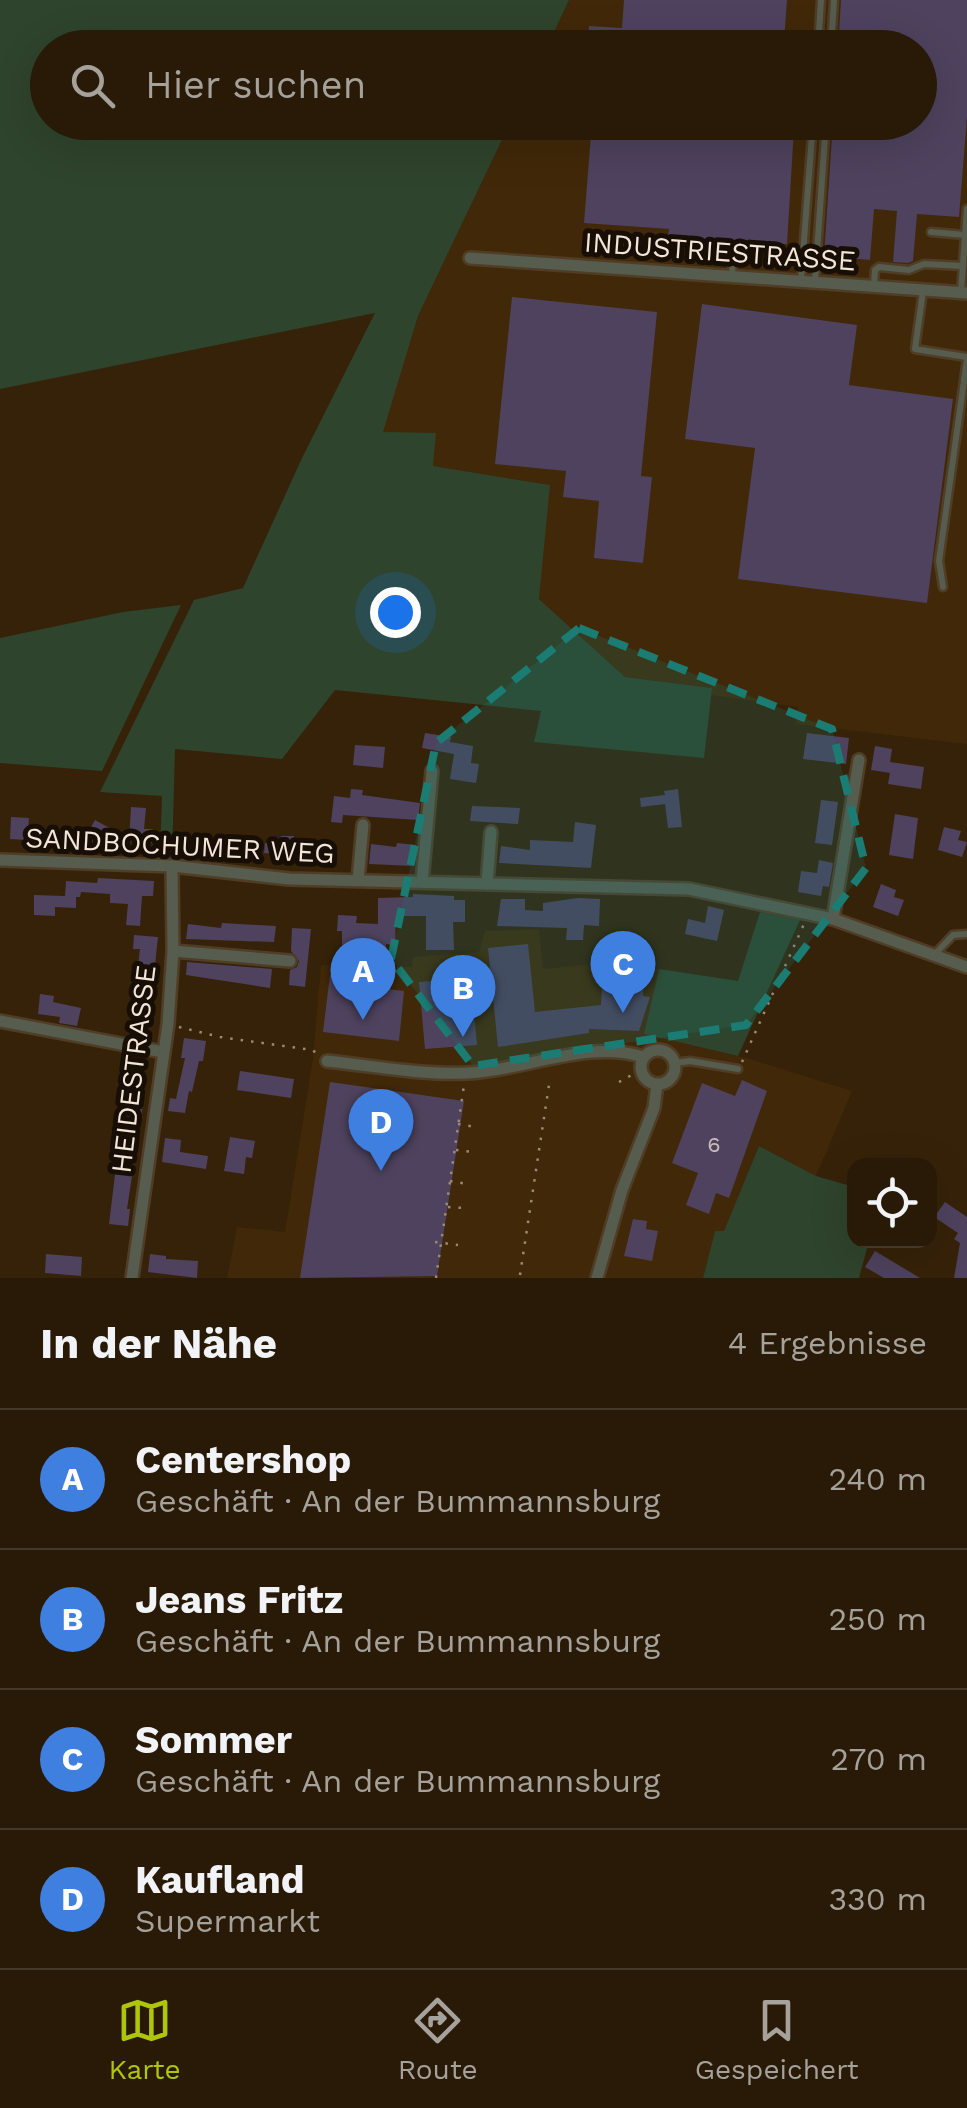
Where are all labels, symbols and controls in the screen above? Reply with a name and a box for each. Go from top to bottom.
search box [30,30,937,140]
icon: search [65,58,120,113]
text: Hier suchen [145,63,366,107]
street label: INDUSTRIESTRASSE [583,226,857,277]
your location [370,587,421,638]
street label: SANDBOCHUMER WEG [25,821,335,870]
pin: C [590,930,656,1013]
pin: A [330,938,396,1020]
pin: B [430,954,496,1037]
street label: HEIDESTRASSE [104,963,163,1175]
pin: D [348,1088,414,1171]
house number: 6 [707,1132,721,1157]
map controls [847,1158,937,1248]
button: locate [847,1158,937,1248]
text: In der Nähe [40,1319,277,1368]
text: 4 Ergebnisse [728,1324,927,1362]
text: Centershop [135,1438,351,1482]
text: A [62,1460,83,1498]
text: 240 m [828,1460,927,1498]
text: Geschäft · An der Bummannsburg [135,1482,660,1520]
text: Jeans Fritz [135,1578,343,1622]
text: B [62,1600,83,1638]
text: 250 m [828,1600,927,1638]
text: Geschäft · An der Bummannsburg [135,1622,660,1660]
text: Sommer [135,1718,292,1762]
text: C [62,1740,83,1778]
text: 270 m [830,1740,927,1778]
text: Geschäft · An der Bummannsburg [135,1762,660,1800]
text: Kaufland [135,1858,305,1902]
text: D [61,1880,84,1918]
text: 330 m [828,1880,927,1918]
text: Supermarkt [135,1902,320,1940]
tab: Karte [108,1993,181,2086]
tab: Route [398,1993,478,2086]
tab: Gespeichert [695,1993,859,2086]

